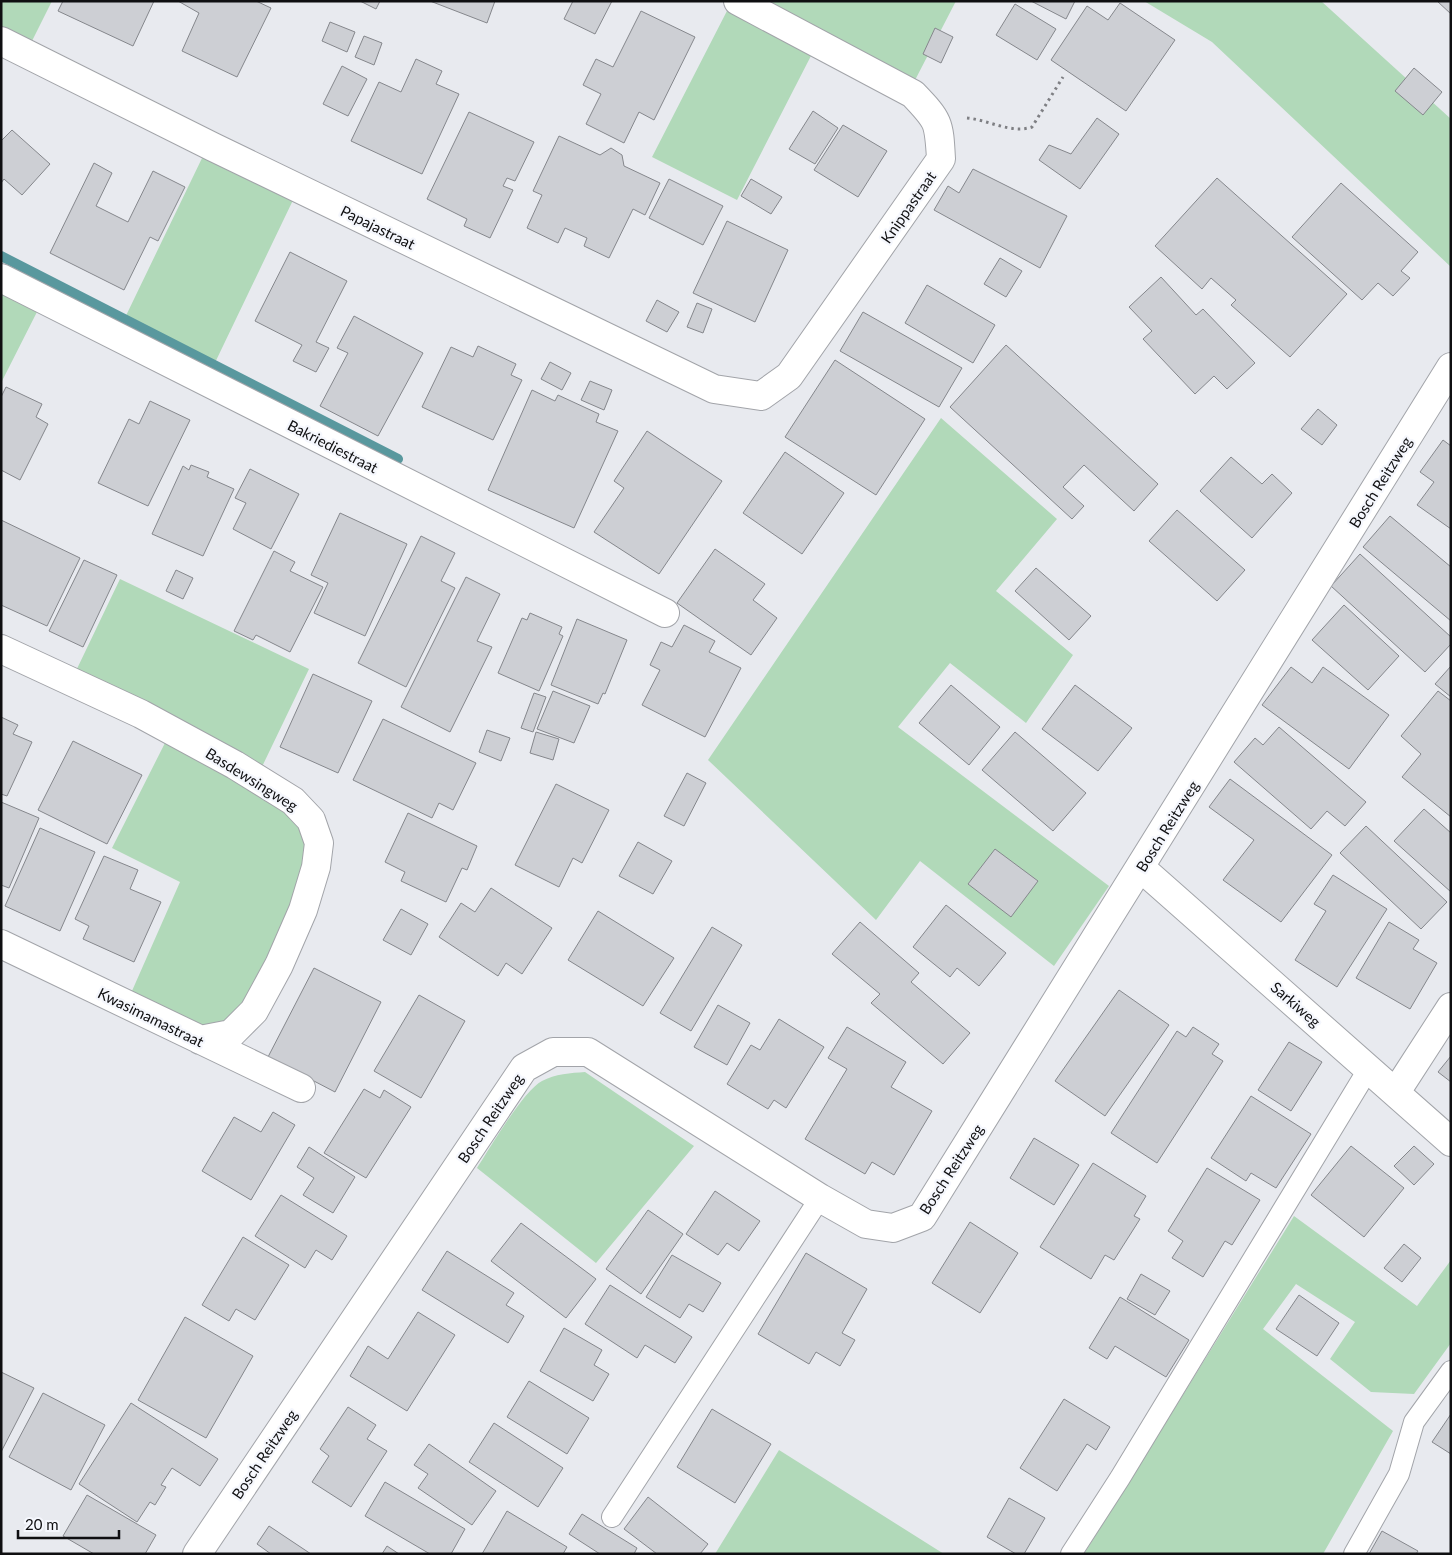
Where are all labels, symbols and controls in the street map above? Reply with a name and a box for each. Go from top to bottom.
street label: Knippastraat [877,167,940,246]
street label: Papajastraat [338,201,419,253]
street label: Bakriediestraat [285,416,382,477]
street label: Bosch Reitzweg [1345,433,1415,531]
street label: Basdewsingweg [203,744,302,815]
street label: Bosch Reitzweg [1132,777,1202,875]
street label: Sarkiweg [1268,978,1325,1030]
street label: Kwasimamastraat [95,984,207,1051]
street label: Bosch Reitzweg [453,1070,527,1166]
street label: Bosch Reitzweg [915,1120,987,1217]
street label: Bosch Reitzweg [227,1406,301,1502]
scale bar [18,1508,119,1540]
text: 20 m [25,1515,59,1533]

